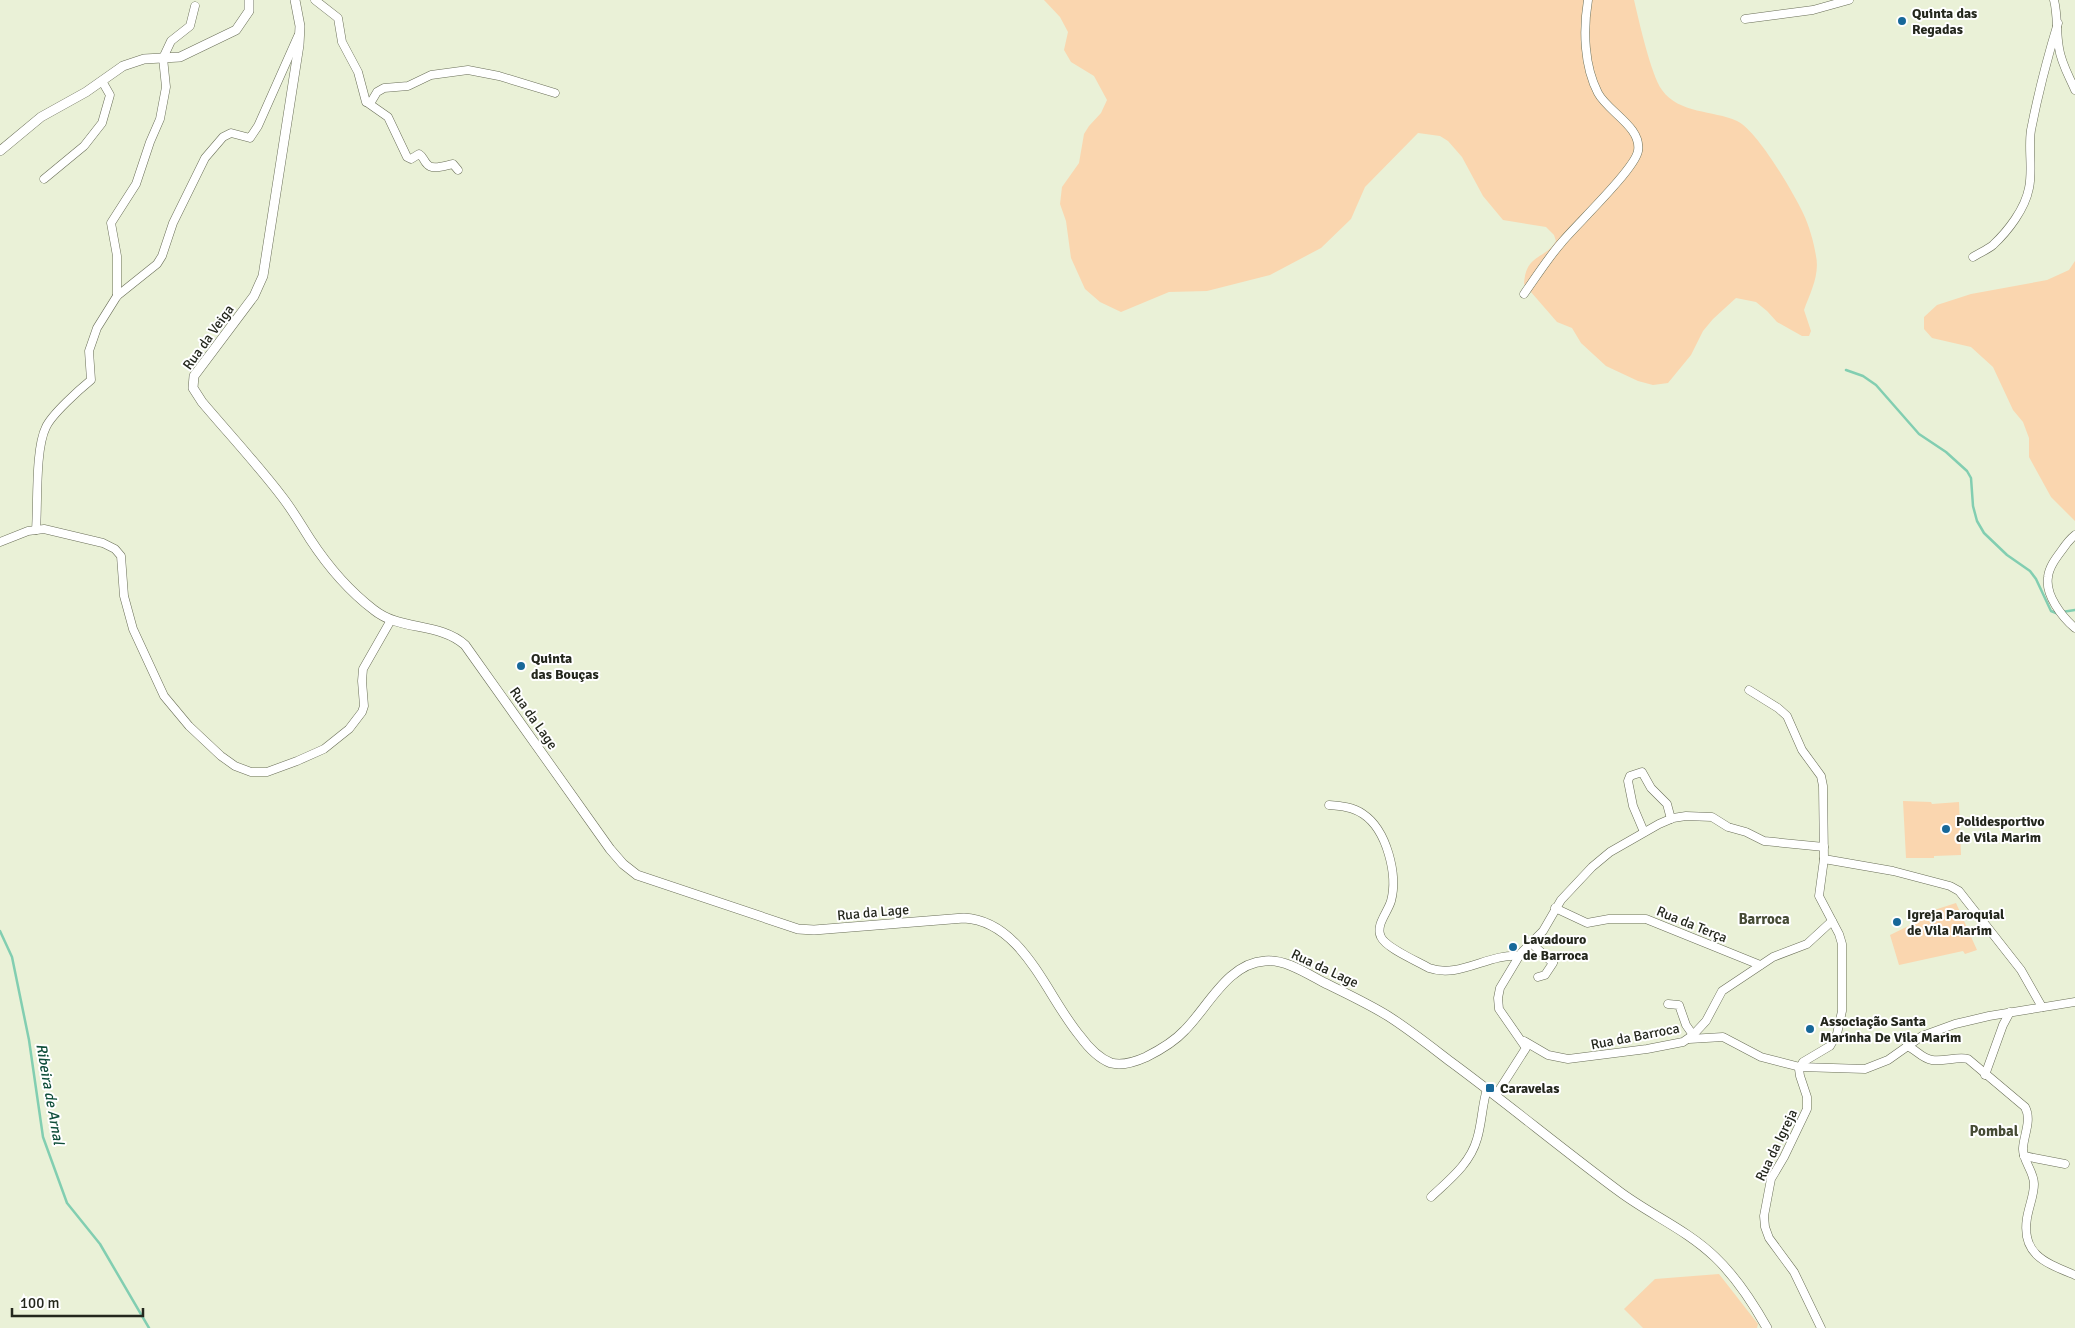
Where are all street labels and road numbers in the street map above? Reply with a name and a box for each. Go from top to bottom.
street label: Rua da Veiga [179,301,238,373]
street label: Rua da Lage [506,684,561,753]
street label: Rua da Lage [836,901,910,924]
street label: Rua da Terça [1654,903,1730,946]
street label: Rua da Lage [1288,946,1361,991]
street label: Rua da Barroca [1589,1020,1681,1053]
street label: Rua da Igreja [1752,1106,1801,1184]

